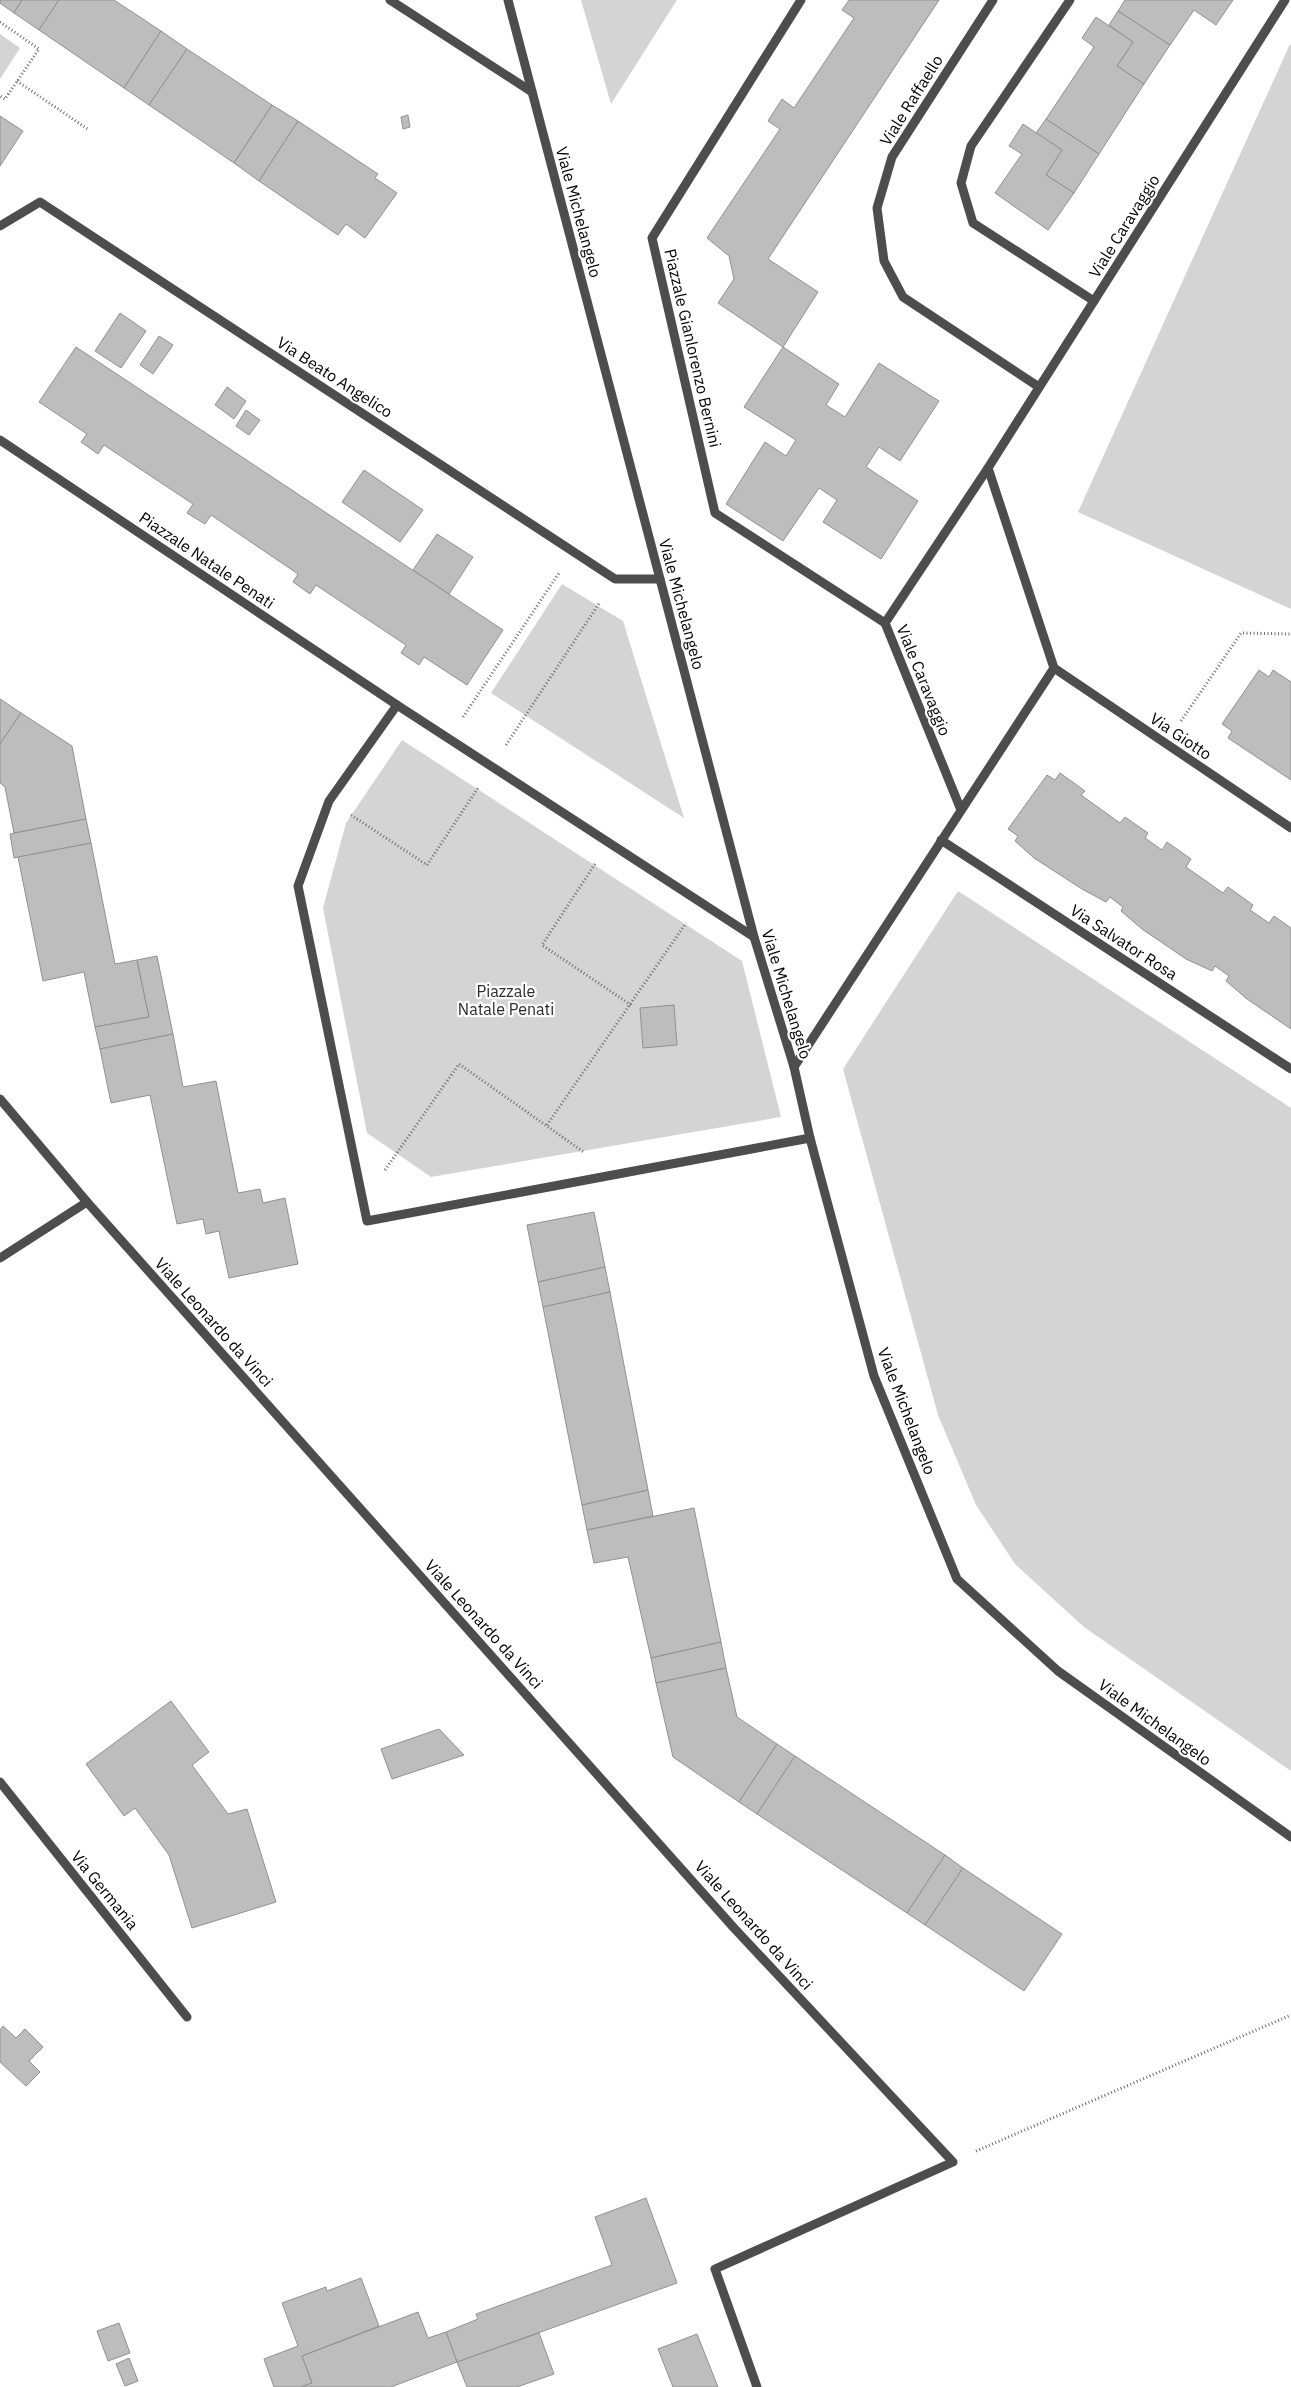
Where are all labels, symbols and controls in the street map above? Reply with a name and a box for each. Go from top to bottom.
street label: Viale Raffaello [875,51,947,149]
street label: Viale Michelangelo [552,144,606,280]
street label: Viale Caravaggio [1084,171,1164,281]
street label: Piazzale Gianlorenzo Bernini [660,247,726,449]
street label: Via Beato Angelico [273,332,397,422]
street label: Piazzale Natale Penati [136,507,278,613]
street label: Viale Michelangelo [655,536,709,672]
street label: Viale Caravaggio [893,622,955,739]
street label: Via Giotto [1146,708,1216,764]
street label: Via Salvator Rosa [1067,900,1182,984]
street label: Viale Michelangelo [758,927,816,1061]
park label: Piazzale Natale Penati [458,981,554,1019]
street label: Viale Leonardo da Vinci [151,1253,277,1391]
street label: Viale Michelangelo [874,1345,940,1477]
street label: Viale Leonardo da Vinci [421,1555,547,1693]
street label: Viale Michelangelo [1095,1674,1215,1770]
street label: Via Germania [67,1846,143,1934]
street label: Viale Leonardo da Vinci [691,1856,817,1994]

